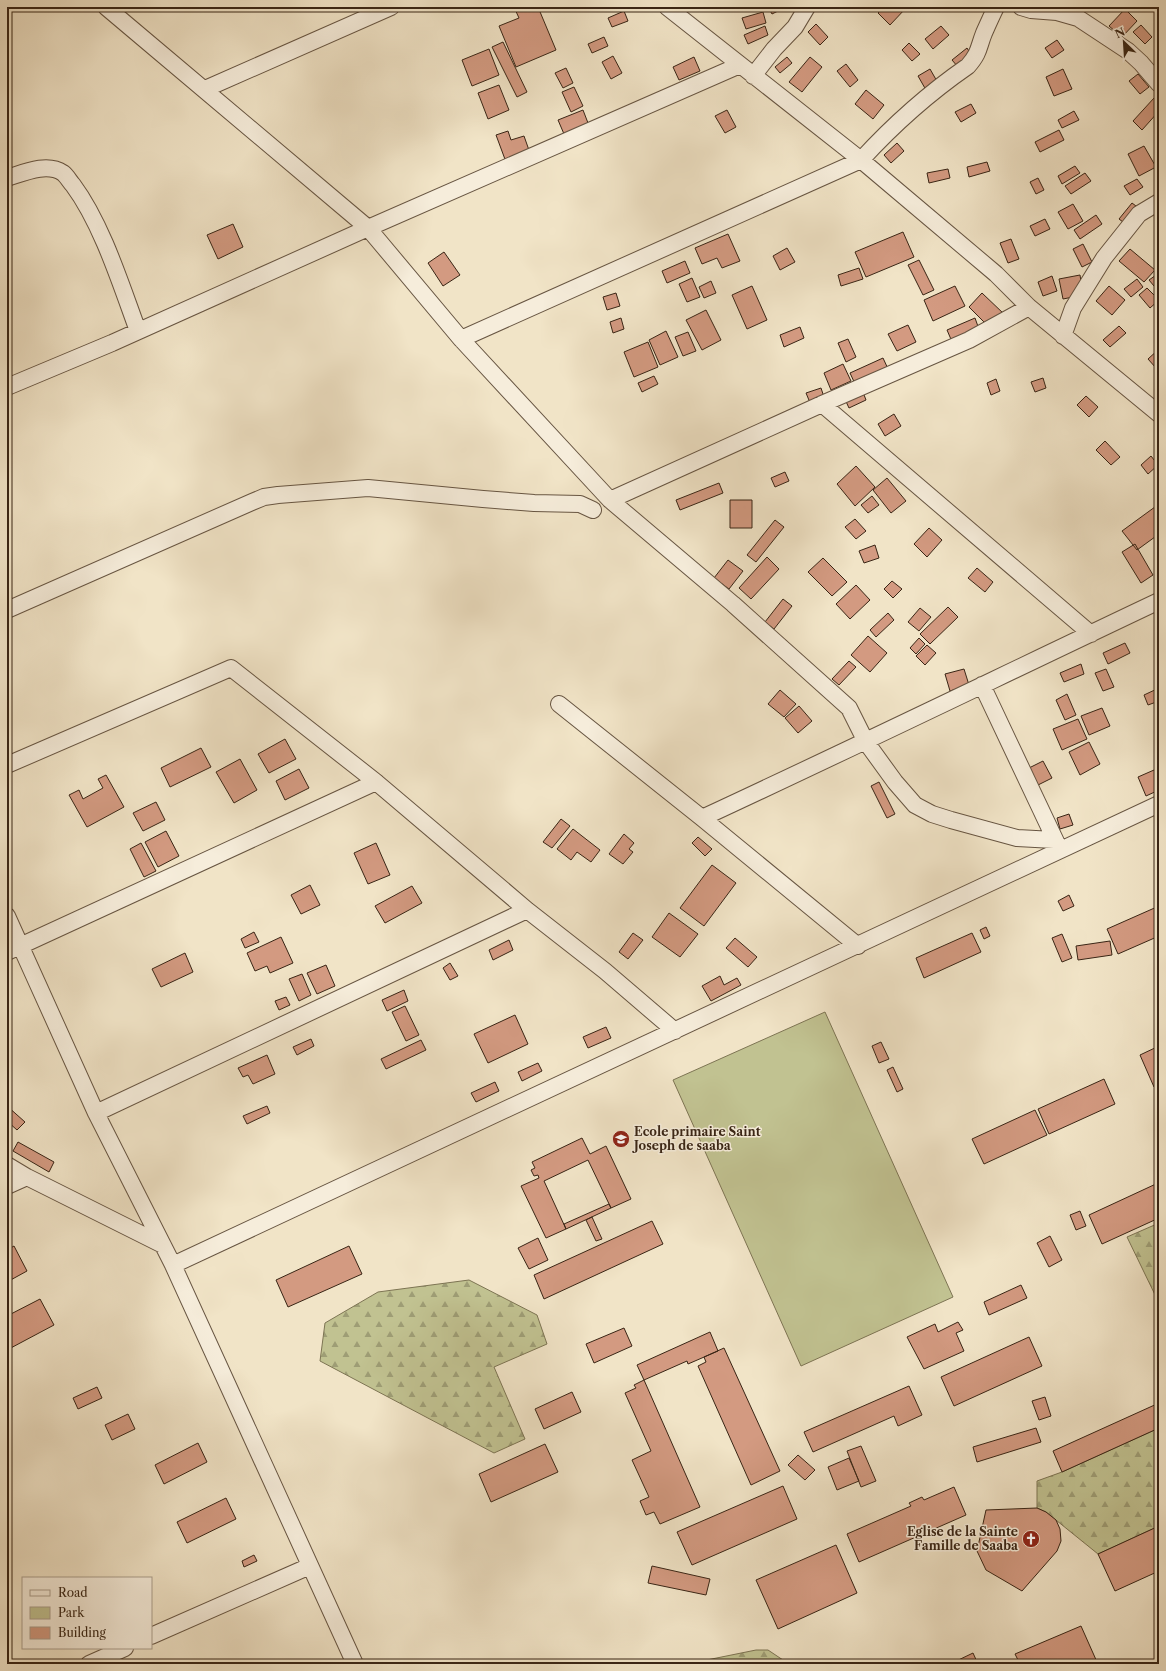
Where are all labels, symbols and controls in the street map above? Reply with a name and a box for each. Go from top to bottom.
north arrow [1104,22,1144,62]
text: N [1112,24,1127,41]
place label: Ecole primaire Saint Joseph de saaba [632,1124,761,1153]
school or university icon: Ecole primaire Saint Joseph de saaba [611,1129,631,1149]
place label: Eglise de la Sainte Famille de Saaba [907,1524,1019,1553]
church icon: Eglise de la Sainte Famille de Saaba [1021,1529,1041,1549]
legend [22,1577,152,1649]
text: Road [58,1585,88,1600]
text: Park [58,1605,85,1620]
text: Building [58,1625,106,1640]

